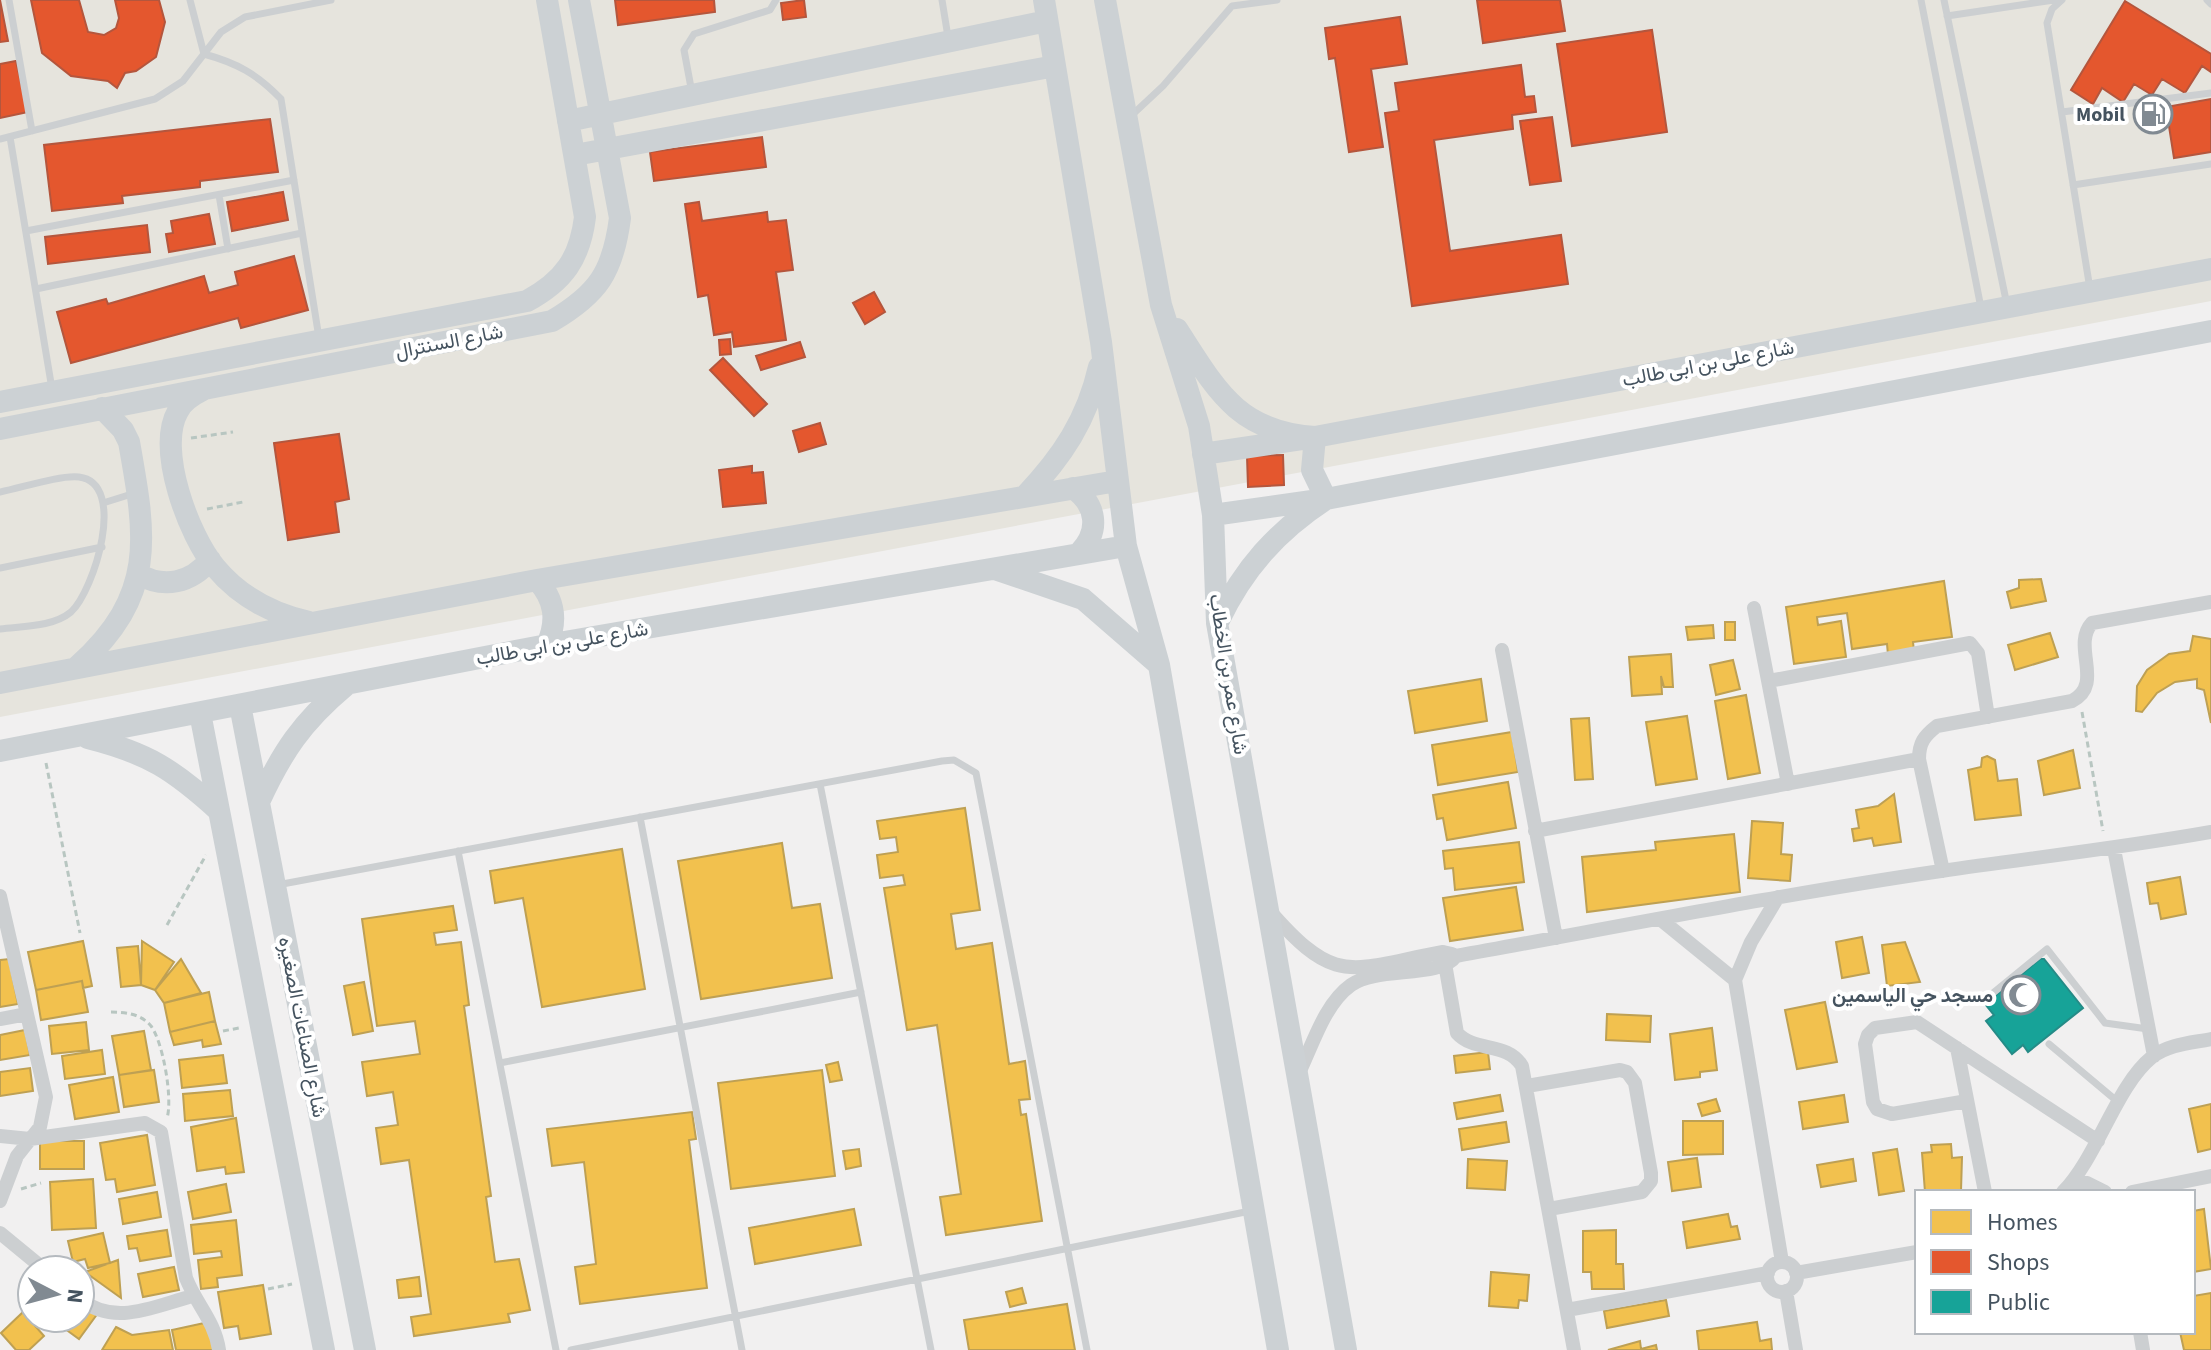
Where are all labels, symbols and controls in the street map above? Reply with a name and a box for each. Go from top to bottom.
fuel station icon: Mobil [2132,93,2174,135]
place label: Mobil [2076,101,2125,129]
street label: شارع السنترال [393,318,505,366]
street label: شارع على بن ابى طالب [1620,334,1796,394]
street label: شارع عمر بن الخطاب [1201,592,1255,757]
street label: شارع على بن ابى طالب [474,615,650,673]
street label: شارع الصناعات الصغيره [271,934,333,1120]
mosque icon: مسجد حي الياسمين [2000,974,2042,1016]
place label: مسجد حي الياسمين [1832,982,1993,1012]
legend [1915,1190,2195,1334]
text: Homes [1987,1205,2058,1240]
text: Shops [1987,1245,2049,1280]
north arrow [16,1254,96,1334]
text: Public [1987,1285,2050,1320]
text: N [58,1287,92,1305]

